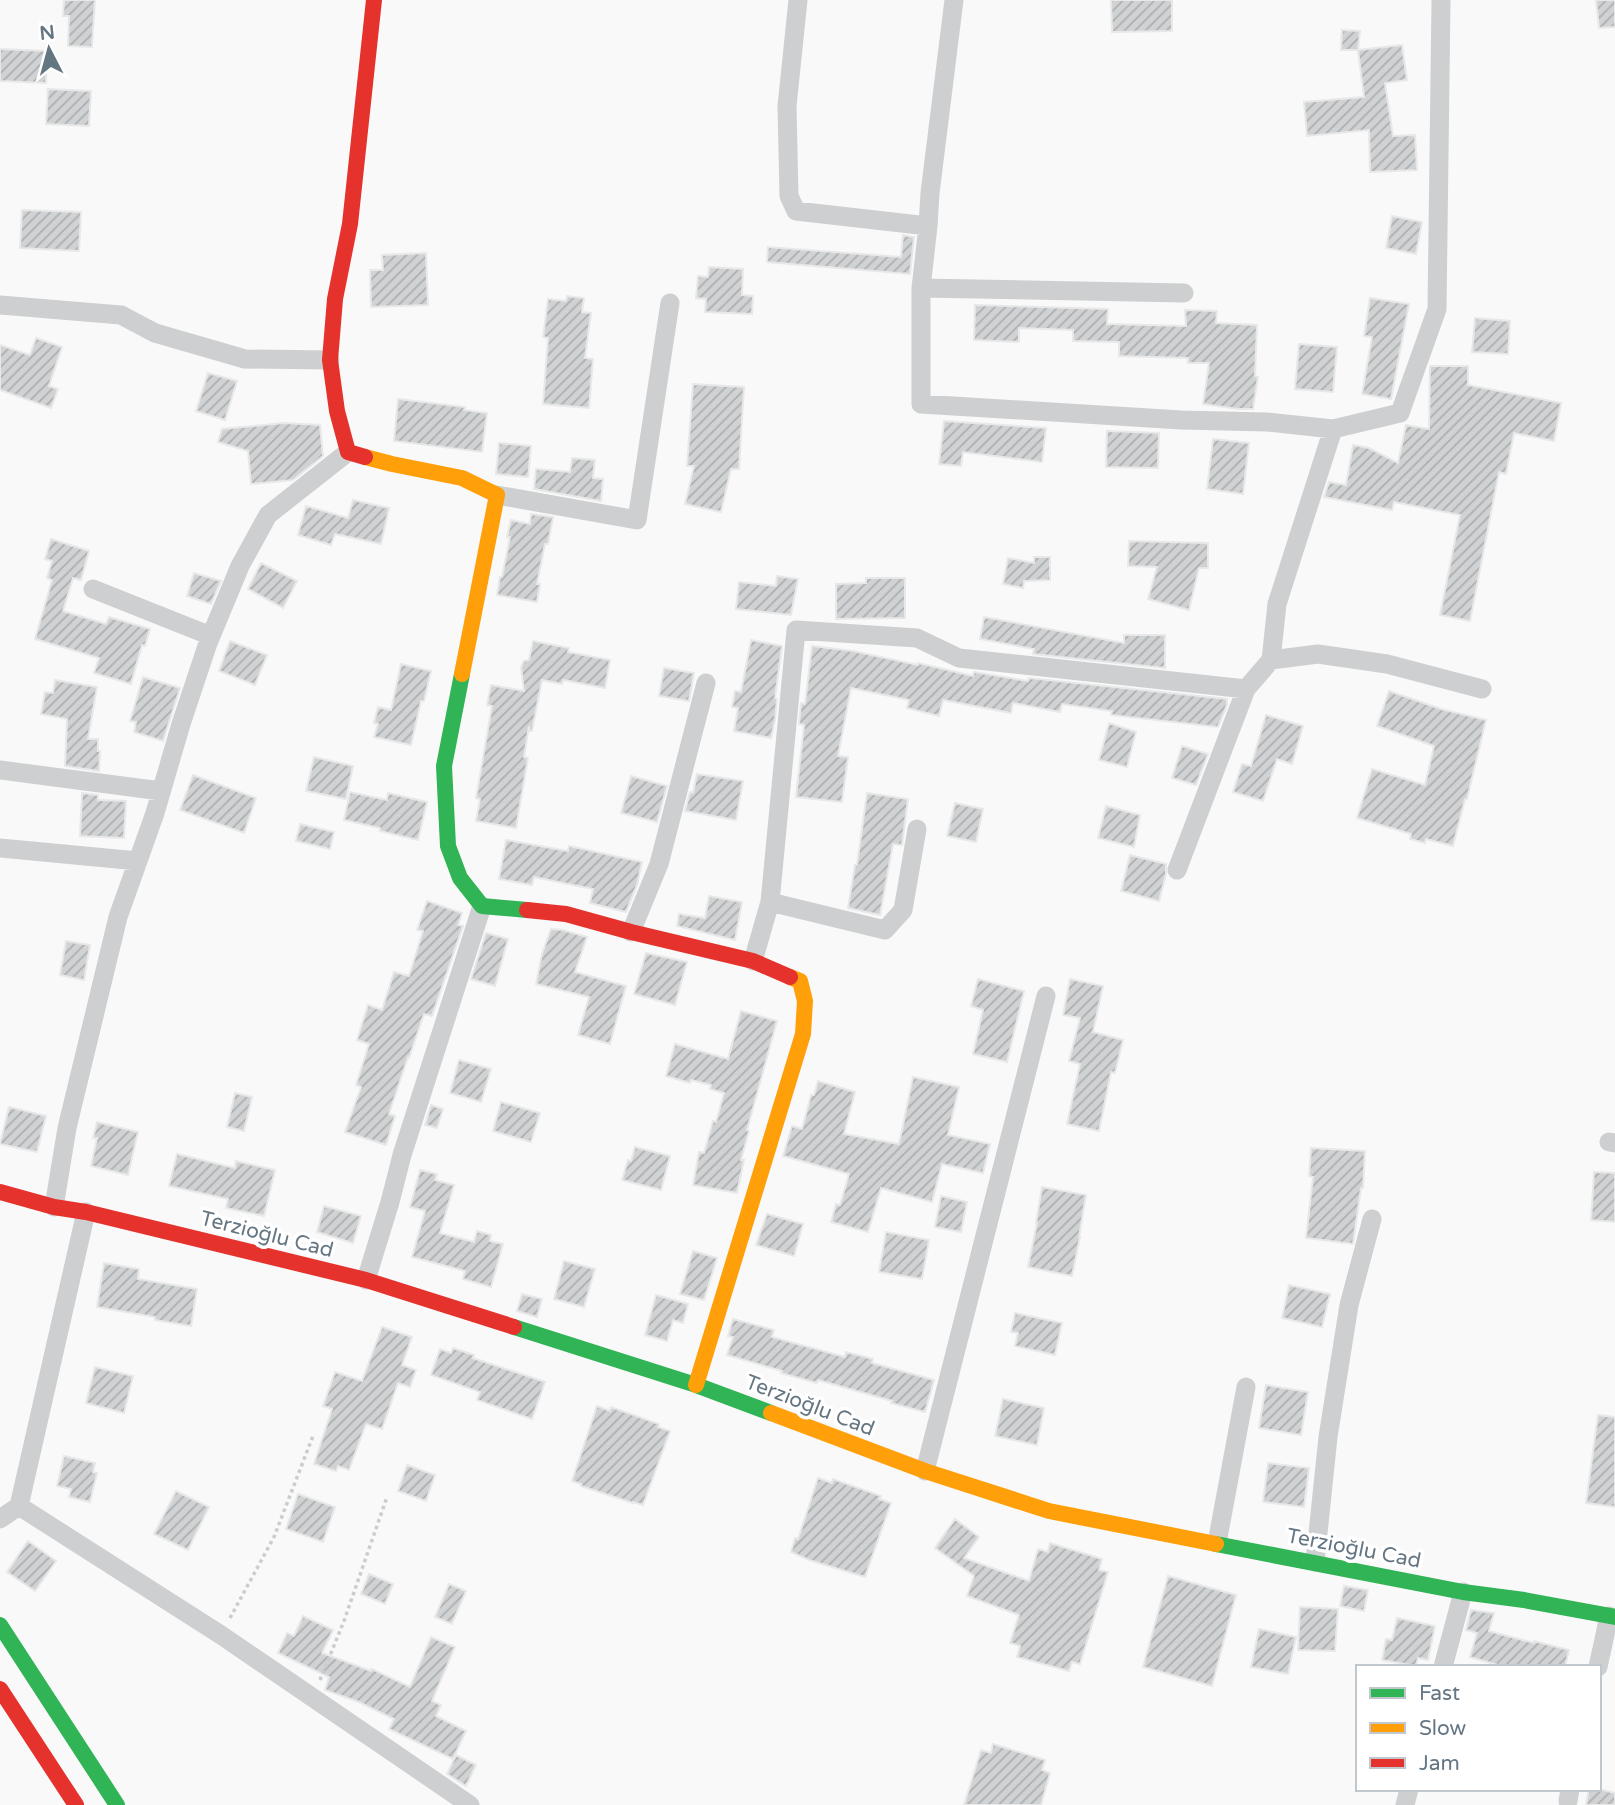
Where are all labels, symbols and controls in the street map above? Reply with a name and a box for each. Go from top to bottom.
north arrow [14,14,84,84]
text: N [39,21,56,45]
street label: Terzioğlu Cad [198,1206,336,1263]
street label: Terzioğlu Cad [742,1369,878,1442]
street label: Terzioğlu Cad [1285,1523,1423,1574]
legend [1356,1665,1601,1791]
text: Fast [1419,1681,1460,1706]
text: Slow [1419,1716,1467,1741]
text: Jam [1419,1751,1460,1776]

